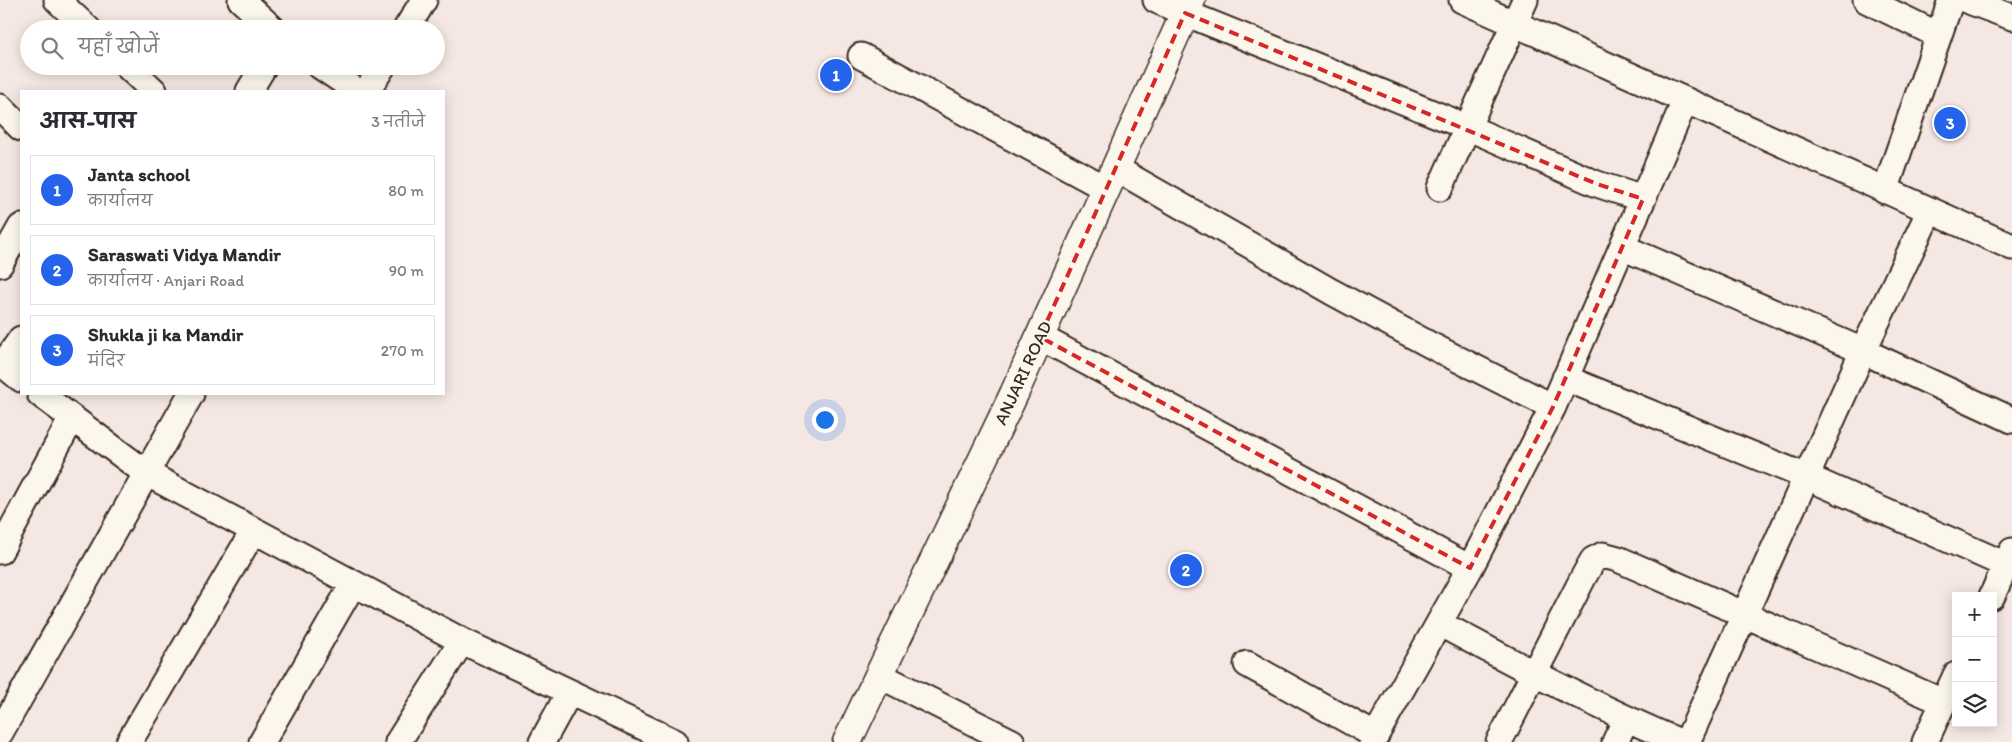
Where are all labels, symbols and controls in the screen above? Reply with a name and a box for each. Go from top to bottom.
search box [20,20,445,75]
icon: search [38,34,66,62]
text: यहाँ खोजें [78,35,159,58]
pin: 1 [820,56,852,94]
pin: 3 [1934,104,1966,142]
text: आस-पास [40,108,136,133]
text: 3 नतीजे [371,112,425,131]
text: Janta school [88,163,190,186]
text: 1 [53,181,61,200]
text: 80 m [388,181,424,200]
text: कार्यालय [88,191,153,210]
text: Saraswati Vidya Mandir [88,243,281,266]
text: 2 [53,261,61,280]
text: 90 m [389,261,424,280]
text: कार्यालय · Anjari Road [88,271,244,290]
street label: ANJARI ROAD [989,318,1057,428]
text: Shukla ji ka Mandir [88,323,243,346]
text: 3 [53,341,61,360]
text: 270 m [381,341,424,360]
text: मंदिर [88,351,125,370]
your location [812,407,838,433]
pin: 2 [1170,551,1202,589]
map controls [1952,592,1997,727]
button: + [1952,592,1997,637]
button: − [1952,637,1997,682]
button: layers [1952,682,1997,727]

